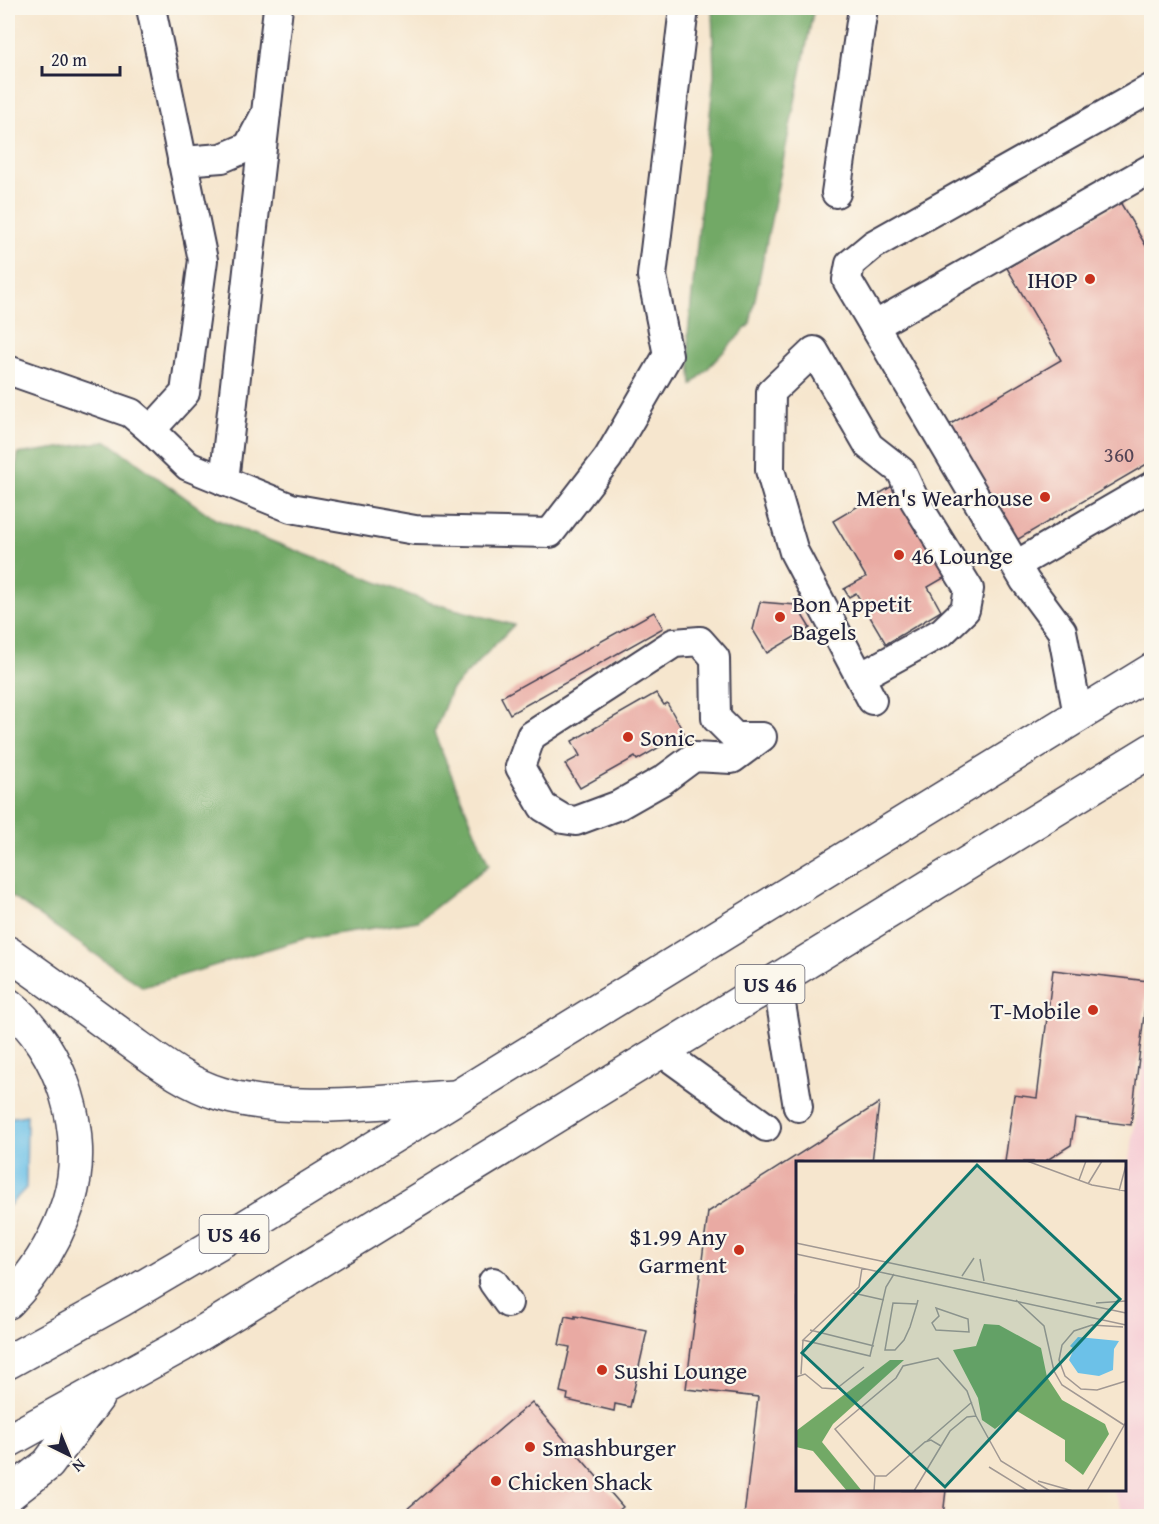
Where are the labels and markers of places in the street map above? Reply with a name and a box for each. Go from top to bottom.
place label: IHOP [1027,262,1078,297]
marker: IHOP [1083,272,1097,286]
place label: Men's Wearhouse [856,480,1033,515]
marker: Men's Wearhouse [1038,490,1052,504]
place label: 46 Lounge [911,538,1013,573]
marker: 46 Lounge [892,548,906,562]
place label: Bon Appetit Bagels [792,586,913,649]
marker: Bon Appetit Bagels [773,610,787,624]
place label: Sonic [640,720,695,755]
marker: Sonic [621,730,635,744]
place label: T-Mobile [990,993,1081,1028]
marker: T-Mobile [1086,1003,1100,1017]
place label: $1.99 Any Garment [630,1219,728,1282]
marker: $1.99 Any Garment [732,1243,746,1257]
place label: Sushi Lounge [614,1353,747,1388]
marker: Sushi Lounge [595,1363,609,1377]
place label: Smashburger [542,1430,676,1465]
marker: Smashburger [523,1440,537,1454]
place label: Chicken Shack [508,1464,653,1499]
marker: Chicken Shack [489,1474,503,1488]

